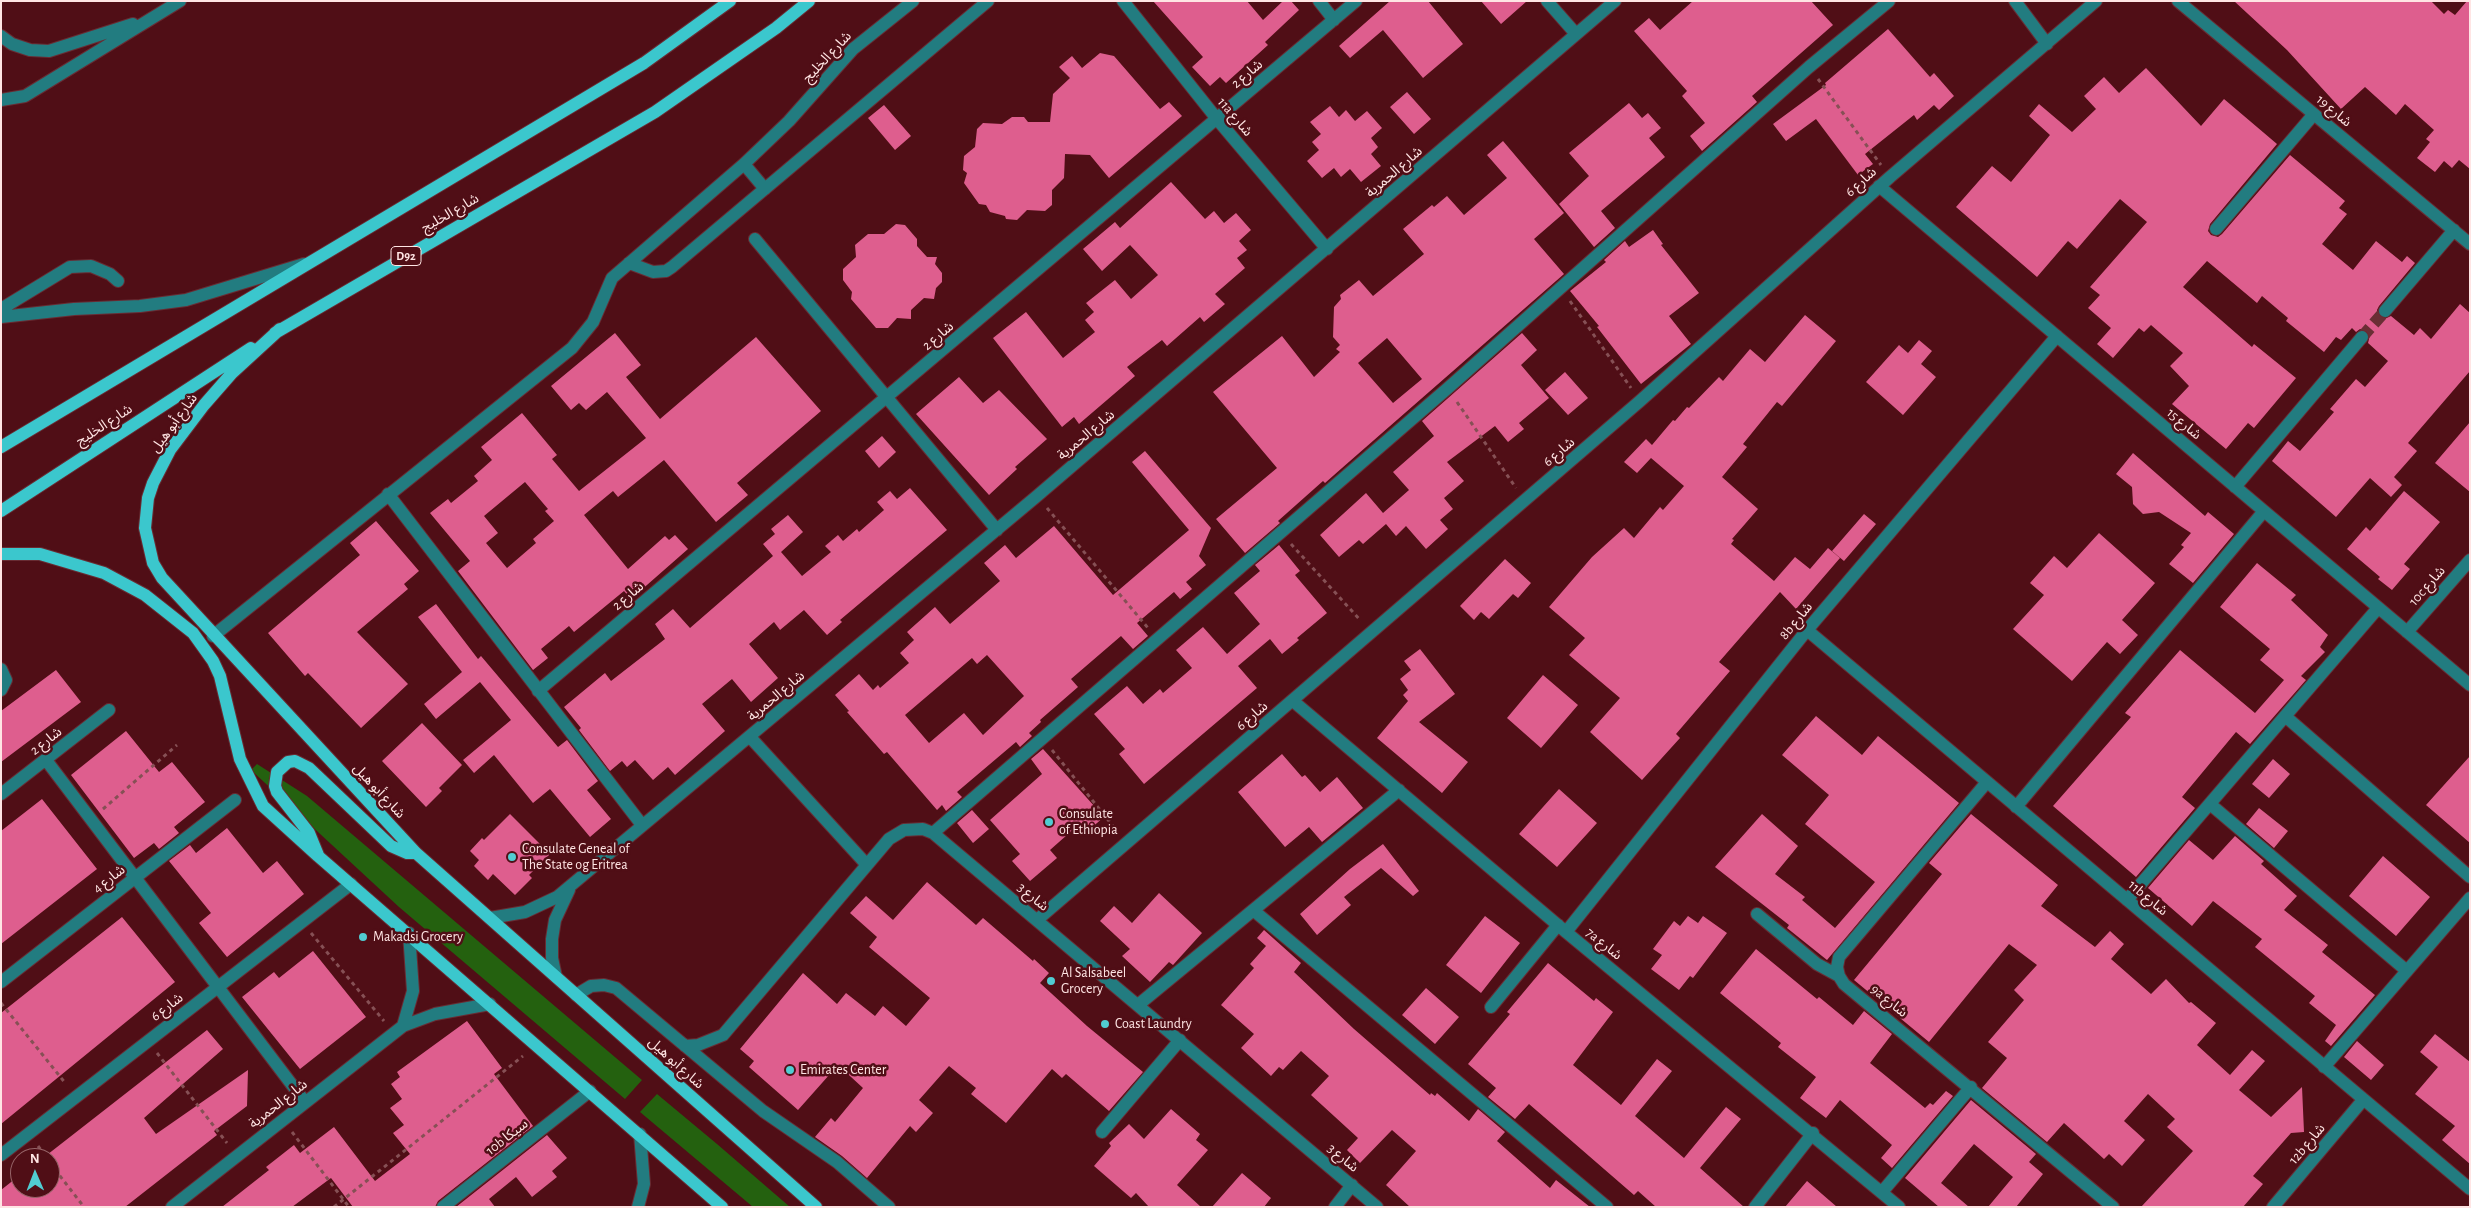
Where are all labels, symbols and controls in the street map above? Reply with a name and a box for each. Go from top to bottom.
street label: شارع الخليج [799,28,855,86]
street label: شارع 2 [1228,56,1266,92]
street label: شارع 19 [2313,91,2355,131]
street label: 11a شارع [1214,94,1256,140]
street label: شارع الحمرية [1362,143,1426,201]
street label: شارع 6 [1842,164,1880,200]
street label: شارع الخليج [418,190,482,236]
road number: D92 [391,247,421,266]
street label: شارع 2 [919,318,957,354]
street label: شارع أبو هيل [147,390,201,456]
street label: شارع الخليج [73,401,135,449]
street label: شارع 15 [2163,405,2205,443]
street label: شارع الحمرية [1054,406,1118,464]
street label: شارع 6 [1540,434,1578,470]
street label: 10c شارع [2405,563,2449,609]
street label: شارع 2 [609,578,647,614]
street label: 8b شارع [1776,599,1816,643]
street label: شارع الحمرية [744,667,808,725]
street label: شارع 6 [1233,698,1271,734]
street label: شارع 2 [27,723,65,759]
street label: شارع أبو هيل [349,760,409,822]
place label: Consulate of Ethiopia [1059,806,1118,839]
marker: Consulate of Ethiopia [1043,816,1055,828]
place label: Consulate Geneal of The State og Eritrea [522,841,630,874]
marker: Consulate Geneal of The State og Eritrea [506,851,518,863]
street label: شارع 4 [90,861,128,897]
street label: 11b شارع [2125,877,2171,919]
street label: شارع 3 [1014,879,1052,915]
street label: 7a شارع [1582,924,1626,964]
place label: Makadsi Grocery [373,929,463,945]
marker: Makadsi Grocery [357,931,369,943]
place label: Al Salsabeel Grocery [1061,965,1126,998]
marker: Al Salsabeel Grocery [1045,975,1057,987]
street label: 9a شارع [1867,981,1911,1021]
street label: شارع 6 [148,989,186,1025]
place label: Coast Laundry [1115,1016,1192,1032]
marker: Coast Laundry [1099,1018,1111,1030]
street label: شارع أبو هيل [645,1034,707,1092]
place label: Emirates Center [800,1062,886,1078]
marker: Emirates Center [784,1064,796,1076]
street label: شارع الحمرية [245,1076,311,1132]
street label: 10b سيكا [482,1115,532,1159]
street label: 12b شارع [2285,1120,2329,1168]
street label: شارع 3 [1324,1140,1362,1176]
north arrow [10,1148,60,1198]
text: N [30,1152,40,1166]

